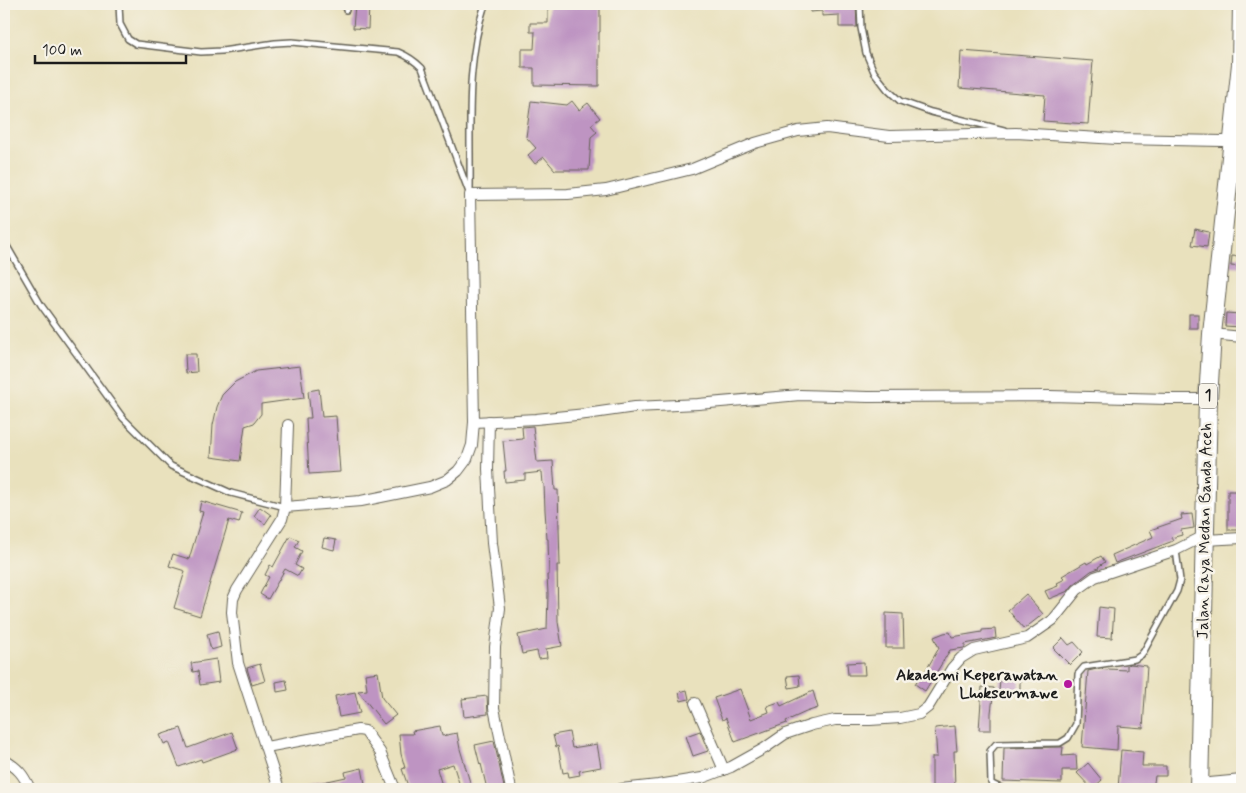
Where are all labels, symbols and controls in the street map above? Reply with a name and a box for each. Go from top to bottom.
scale bar [35,32,186,64]
text: 100 m [42,41,82,61]
road number: 1 [1199,384,1217,408]
street label: Jalan Raya Medan Banda Aceh [1193,423,1217,639]
place label: Akademi Keperawatan Lhokseumawe [896,665,1058,704]
marker: Akademi Keperawatan Lhokseumawe [1062,678,1074,690]

